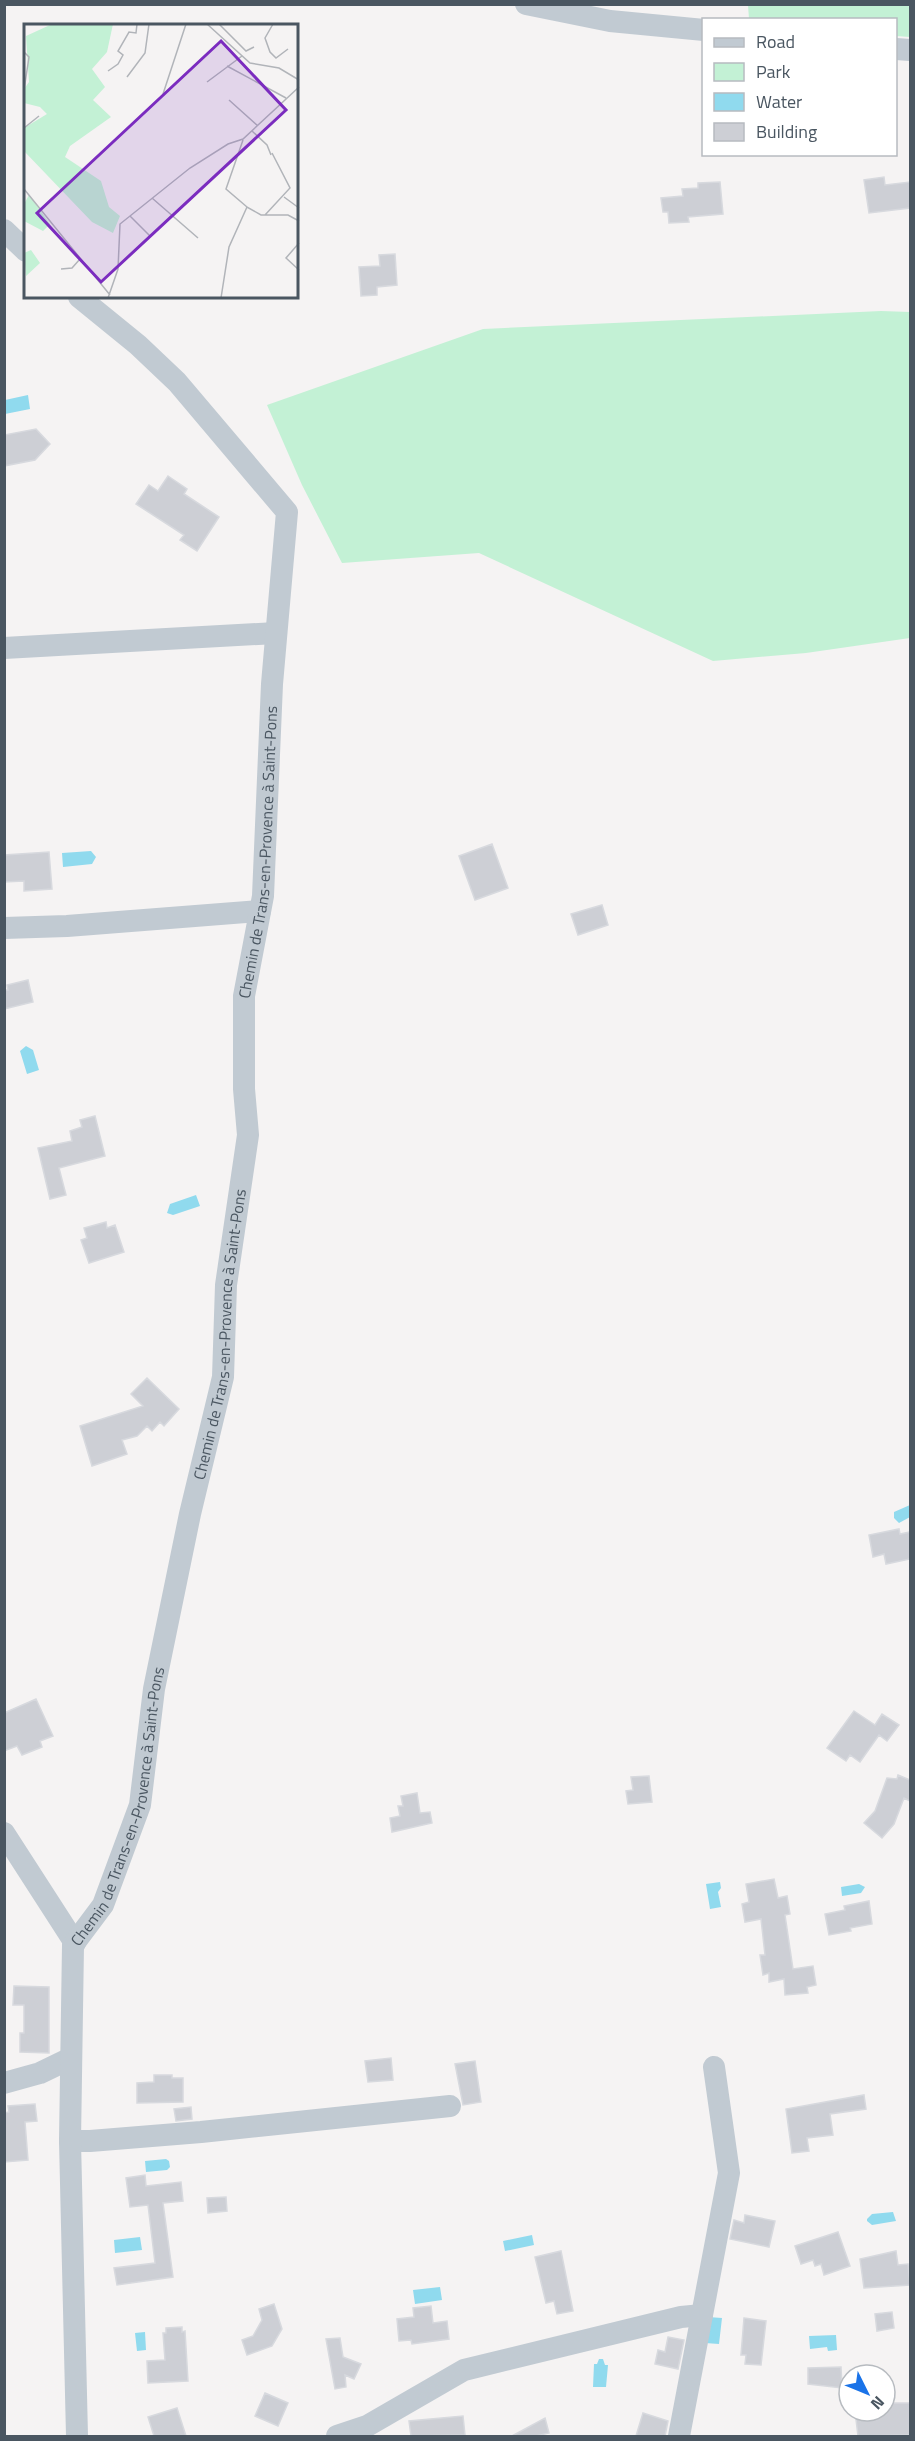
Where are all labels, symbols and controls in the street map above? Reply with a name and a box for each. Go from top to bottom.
legend [702,18,897,156]
inset map [24,24,298,298]
text: Road [756,28,795,55]
text: Park [756,58,791,85]
text: Water [756,88,802,115]
text: Building [756,118,817,145]
street label: Chemin de Trans-en-Provence à Saint-Pons [232,705,283,1000]
street label: Chemin de Trans-en-Provence à Saint-Pons [187,1187,252,1482]
street label: Chemin de Trans-en-Provence à Saint-Pons [64,1664,170,1951]
north arrow [837,2363,897,2423]
text: N [865,2391,891,2415]

